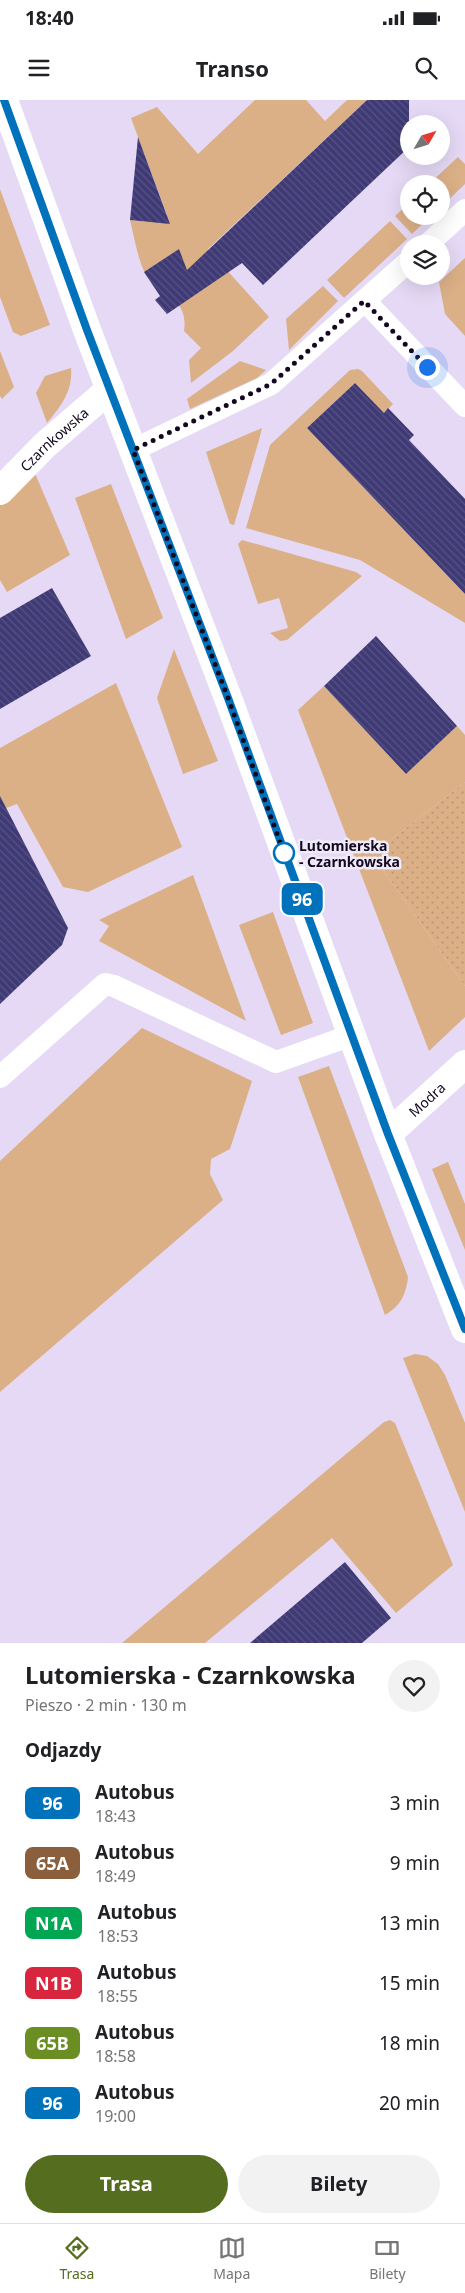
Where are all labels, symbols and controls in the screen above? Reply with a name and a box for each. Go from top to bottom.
text: 18:40 [25,5,74,31]
text: Transo [196,53,269,83]
icon: menu [25,54,53,82]
icon: search [412,54,440,82]
north arrow [400,115,450,165]
map controls [400,115,450,285]
button: locate [400,175,450,225]
button: layers [400,235,450,285]
your location [415,355,440,380]
street label: Czarnkowska [15,403,92,475]
place label: Lutomierska - Czarnkowska [299,836,400,871]
marker: Lutomierska - Czarnkowska [273,842,295,864]
line badge: 96 [280,883,324,915]
text: 96 [292,887,312,911]
street label: Modra [404,1077,449,1121]
text: Lutomierska - Czarnkowska [25,1658,356,1691]
button: heart [388,1660,440,1712]
text: Pieszo · 2 min · 130 m [25,1694,187,1716]
text: Odjazdy [25,1737,101,1763]
text: Autobus [95,1779,175,1805]
text: 3 min [390,1790,440,1816]
text: 96 [42,1791,63,1815]
text: 18:43 [95,1805,136,1827]
text: Autobus [95,1839,175,1865]
text: 9 min [390,1850,440,1876]
text: 65A [36,1851,69,1875]
text: 18:49 [95,1865,136,1887]
text: Autobus [97,1899,177,1925]
text: 13 min [379,1910,440,1936]
text: N1A [35,1911,72,1935]
text: 18:53 [97,1925,138,1947]
text: Autobus [97,1959,176,1985]
text: 15 min [379,1970,440,1996]
text: N1B [35,1971,72,1995]
text: 18:55 [97,1985,138,2007]
text: Autobus [95,2019,175,2045]
text: 18 min [379,2030,440,2056]
text: 65B [36,2031,69,2055]
text: 18:58 [95,2045,136,2067]
text: Autobus [95,2079,175,2105]
text: 20 min [379,2090,440,2116]
text: 96 [42,2091,63,2115]
text: 19:00 [95,2105,136,2127]
button: Trasa [25,2155,228,2213]
button: Bilety [238,2155,440,2213]
tab: Trasa [59,2234,94,2283]
tab: Mapa [213,2234,250,2283]
tab: Bilety [369,2234,406,2283]

